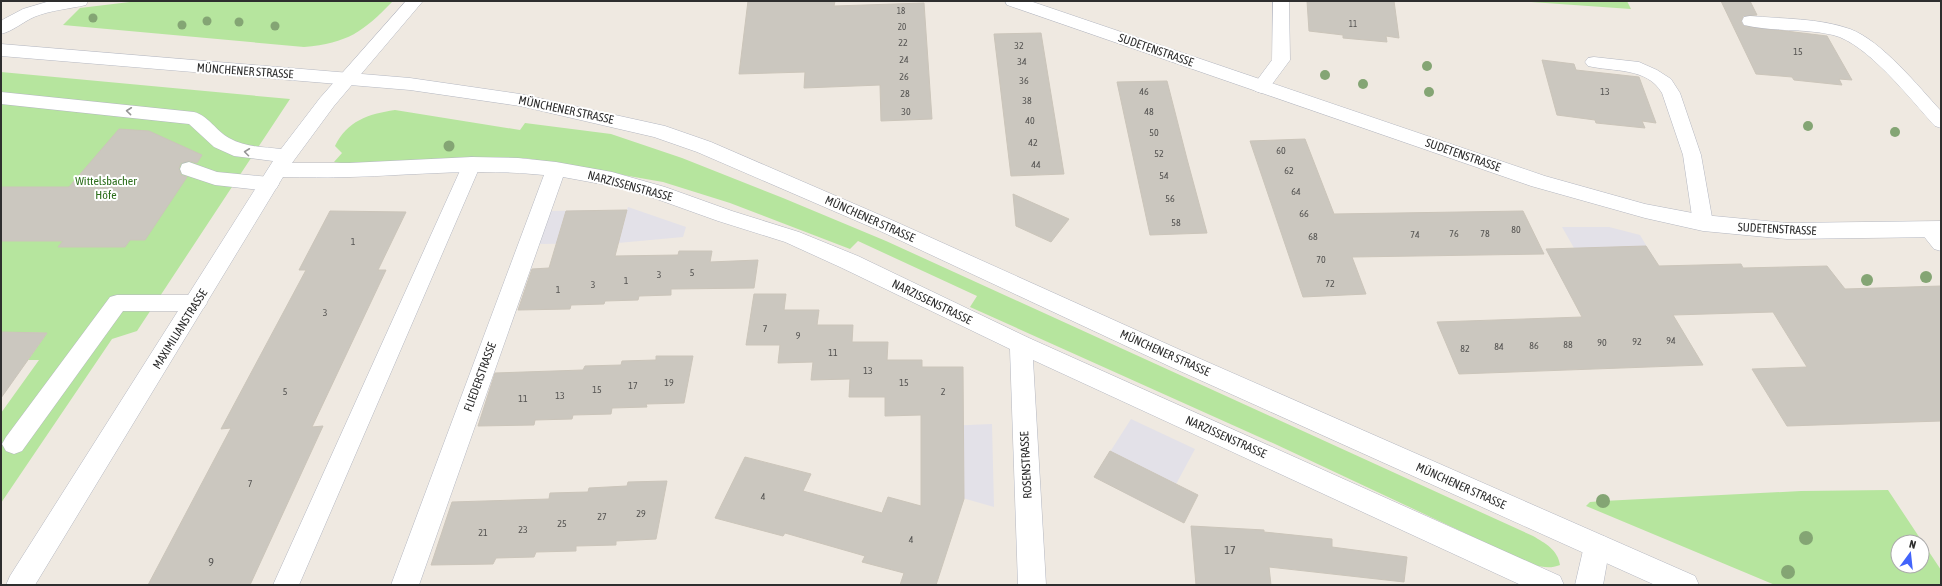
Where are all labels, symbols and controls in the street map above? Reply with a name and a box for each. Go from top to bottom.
house number: 18 [897,6,905,16]
house number: 11 [1349,19,1357,29]
house number: 20 [898,22,906,32]
street label: SUDETENSTRASSE [1116,31,1196,69]
house number: 22 [898,37,908,48]
house number: 32 [1014,40,1024,51]
house number: 15 [1793,46,1803,57]
house number: 24 [899,54,909,65]
house number: 34 [1017,56,1027,67]
street label: MÜNCHENER STRASSE [196,61,294,81]
house number: 26 [899,71,909,82]
house number: 36 [1019,75,1029,86]
house number: 46 [1139,86,1149,97]
house number: 13 [1600,86,1610,97]
house number: 28 [900,88,910,99]
street label: MÜNCHENER STRASSE [517,93,615,127]
house number: 38 [1022,95,1032,106]
house number: 30 [901,106,911,117]
house number: 48 [1144,106,1154,117]
one-way arrow [126,107,132,116]
house number: 40 [1025,115,1035,126]
house number: 50 [1149,127,1159,138]
street label: SUDETENSTRASSE [1423,136,1503,174]
house number: 42 [1028,137,1038,148]
house number: 60 [1276,145,1286,156]
one-way arrow [244,148,250,157]
house number: 52 [1154,148,1164,159]
house number: 44 [1031,159,1041,170]
house number: 62 [1284,165,1294,176]
street label: NARZISSENSTRASSE [586,168,674,204]
house number: 54 [1159,170,1169,181]
park label: Wittelsbacher Höfe [75,174,137,202]
house number: 64 [1291,186,1301,197]
street label: MÜNCHENER STRASSE [823,193,917,245]
house number: 56 [1165,193,1175,204]
house number: 66 [1299,208,1309,219]
house number: 58 [1171,217,1181,228]
street label: SUDETENSTRASSE [1737,220,1817,238]
house number: 80 [1511,224,1521,235]
house number: 76 [1449,228,1459,239]
house number: 78 [1480,228,1490,239]
house number: 74 [1410,229,1420,240]
house number: 68 [1308,231,1318,242]
house number: 1 [351,236,356,247]
house number: 70 [1316,254,1326,265]
house number: 5 [690,267,695,278]
house number: 3 [657,269,662,280]
house number: 1 [624,275,629,286]
street label: NARZISSENSTRASSE [890,277,974,327]
house number: 72 [1325,278,1335,289]
house number: 3 [591,279,596,290]
house number: 1 [556,284,561,295]
street label: MAXIMILIANSTRASSE [150,286,210,372]
house number: 3 [323,307,328,318]
house number: 7 [763,323,768,334]
street label: MÜNCHENER STRASSE [1118,327,1212,379]
house number: 9 [796,330,801,341]
house number: 94 [1666,335,1676,346]
house number: 92 [1632,336,1642,347]
house number: 90 [1597,337,1607,348]
house number: 88 [1563,339,1573,350]
street label: FLIEDERSTRASSE [461,340,499,414]
house number: 86 [1529,340,1539,351]
house number: 84 [1494,341,1504,352]
house number: 82 [1460,343,1470,354]
house number: 11 [828,347,838,358]
house number: 13 [863,365,873,376]
house number: 19 [664,377,674,388]
house number: 15 [899,377,909,388]
house number: 17 [628,380,638,391]
house number: 15 [592,384,602,395]
house number: 5 [283,386,288,397]
house number: 2 [941,386,946,397]
house number: 13 [555,390,565,401]
house number: 11 [518,393,528,404]
street label: NARZISSENSTRASSE [1183,413,1269,461]
street label: ROSENSTRASSE [1017,431,1035,499]
street label: MÜNCHENER STRASSE [1414,460,1508,512]
house number: 7 [248,478,253,489]
house number: 4 [761,491,766,502]
house number: 29 [636,508,646,519]
house number: 27 [597,511,607,522]
house number: 25 [557,518,567,529]
house number: 23 [518,524,528,535]
house number: 21 [478,527,488,538]
house number: 4 [909,534,914,545]
north arrow [1890,534,1930,574]
text: N [1908,538,1917,551]
house number: 17 [1224,543,1236,557]
house number: 9 [208,555,214,569]

